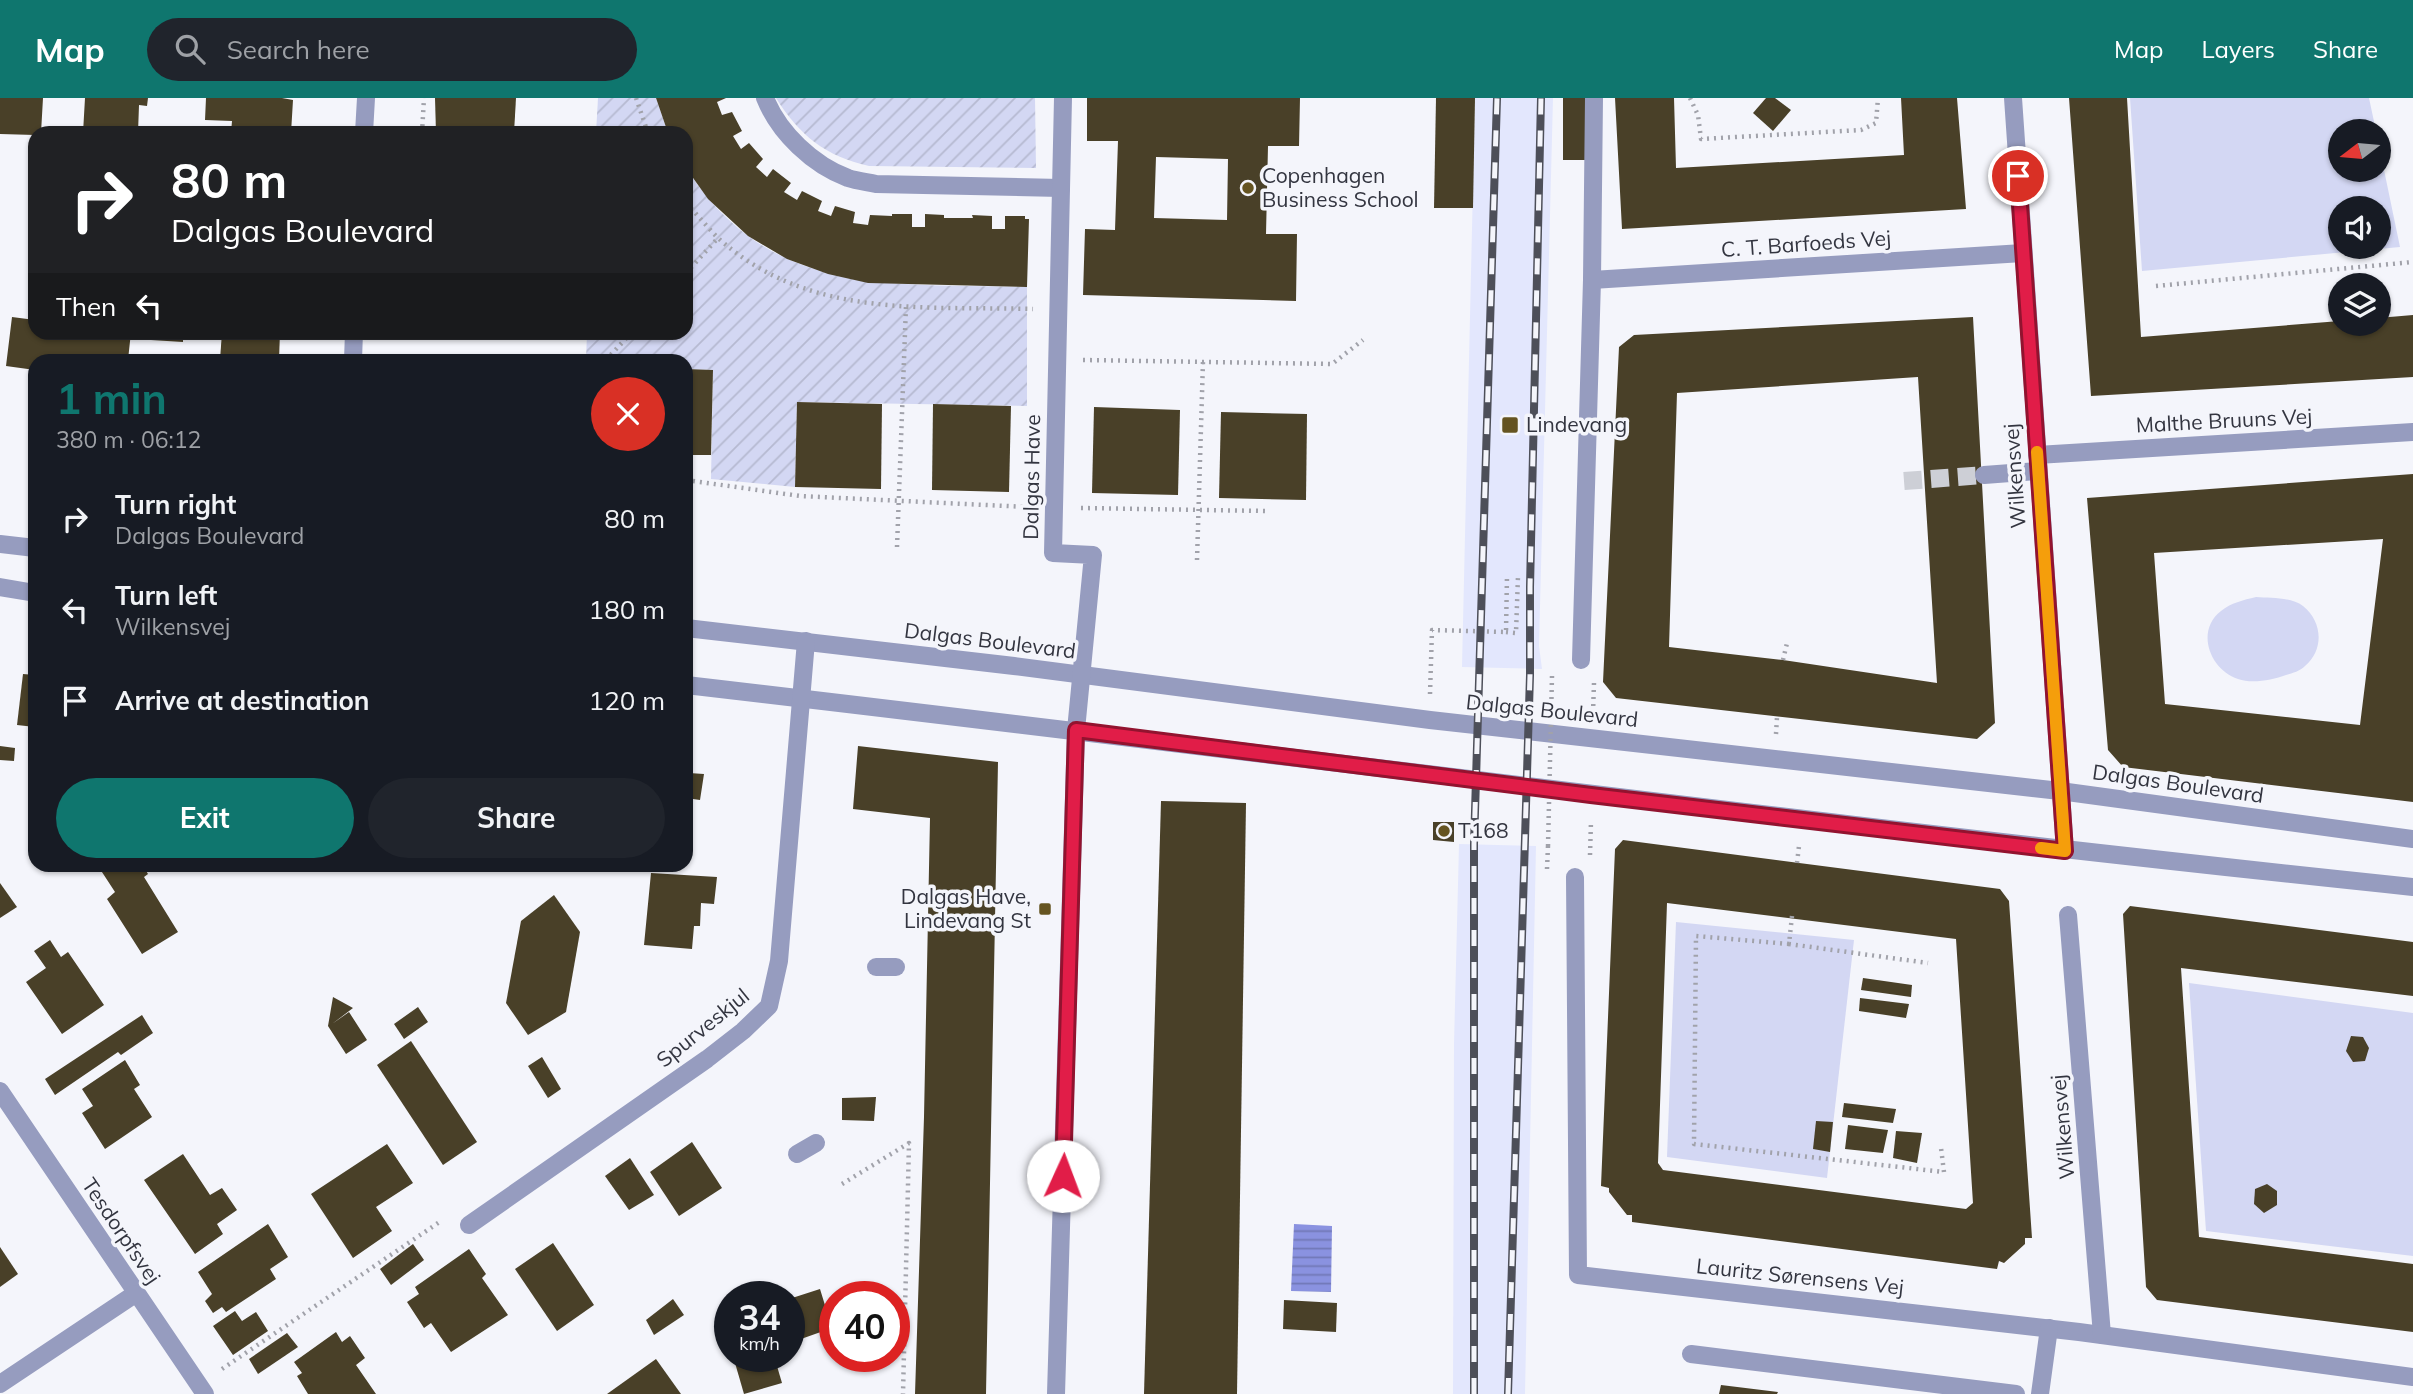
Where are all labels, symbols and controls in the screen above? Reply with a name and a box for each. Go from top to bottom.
search box [147,18,637,81]
text: Map [35,29,105,70]
icon: search [171,30,209,68]
text: Search here [227,33,370,66]
text: Map [2114,34,2163,64]
text: Layers [2201,34,2275,64]
text: Share [2313,34,2378,64]
north arrow [2328,119,2390,182]
map controls [2328,119,2391,336]
pin [1988,146,2048,206]
text: 80 m [171,149,287,210]
icon: right [56,154,147,245]
icon: arrive [1999,157,2037,195]
place label: Copenhagen Business School [1262,162,1419,212]
marker: Copenhagen Business School [1240,180,1256,196]
button: sound [2328,196,2391,259]
text: Dalgas Boulevard [171,210,434,250]
street label: C. T. Barfoeds Vej [1720,224,1892,262]
button: layers [2328,273,2391,336]
icon: left [130,287,168,325]
text: Then [56,290,116,323]
text: 1 min [56,372,167,425]
button: close [591,377,665,451]
street label: Malthe Bruuns Vej [2135,402,2313,438]
place label: Lindevang [1526,411,1627,437]
street label: Dalgas Have [1017,414,1045,540]
marker: Lindevang [1500,415,1520,435]
street label: Wilkensvej [1997,423,2031,529]
text: 380 m · 06:12 [56,425,201,454]
text: Turn right [115,488,236,521]
icon: right [56,500,94,538]
text: 80 m [604,502,665,535]
text: Dalgas Boulevard [115,521,304,550]
text: Turn left [115,579,217,612]
icon: left [56,591,94,629]
text: 180 m [589,593,665,626]
text: Wilkensvej [115,612,230,641]
street label: Dalgas Boulevard [903,617,1077,663]
icon: arrive [56,682,94,720]
text: Arrive at destination [115,684,370,717]
text: 120 m [589,684,665,717]
street label: Dalgas Boulevard [1465,688,1639,732]
street label: Dalgas Boulevard [2091,758,2265,808]
button: Exit [56,778,354,858]
button: Share [368,778,665,858]
place label: T168 [1458,817,1508,843]
marker: T168 [1436,823,1452,839]
place label: Dalgas Have, Lindevang St [901,883,1031,933]
marker: Dalgas Have, Lindevang St [1037,901,1053,917]
street label: Spurveskjul [651,982,754,1073]
street label: Wilkensvej [2044,1074,2080,1181]
position arrow [1026,1139,1100,1213]
street label: Tesdorpfsvej [77,1172,167,1288]
street label: Lauritz Sørensens Vej [1695,1252,1905,1300]
speed limit sign: 40 [819,1281,910,1372]
text: 34 [738,1295,781,1339]
text: km/h [739,1332,780,1355]

